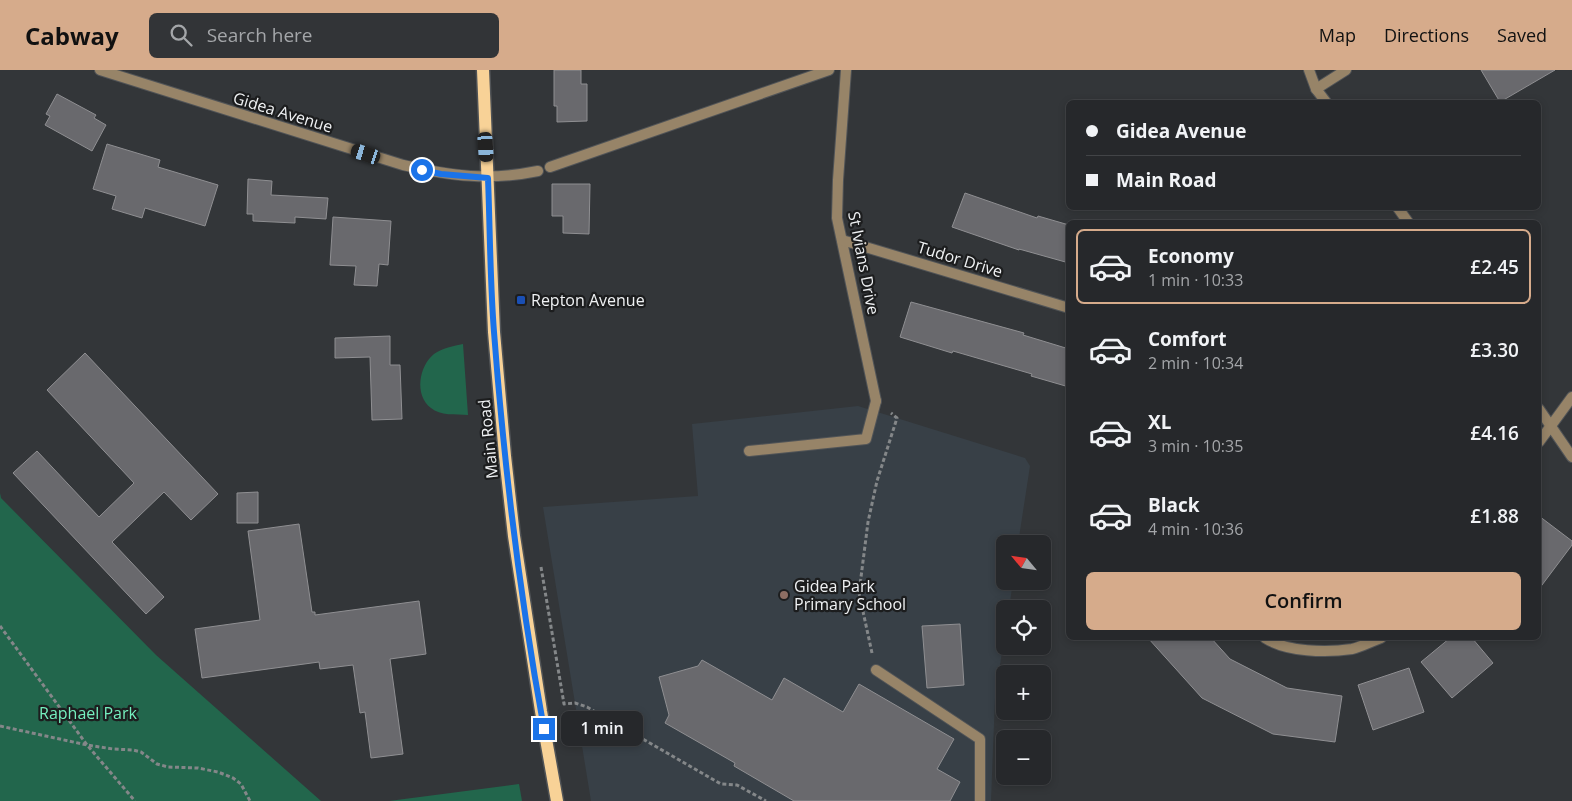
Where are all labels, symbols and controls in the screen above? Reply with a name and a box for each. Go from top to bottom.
search box [149,13,499,58]
text: Cabway [25,19,119,52]
icon: search [167,21,195,49]
text: Search here [207,22,313,48]
text: Map [1319,23,1356,47]
text: Directions [1384,23,1469,47]
text: Saved [1497,23,1547,47]
street label: Gidea Avenue [230,86,336,138]
text: Gidea Avenue [1116,118,1247,144]
car [477,132,494,162]
car [349,142,382,166]
route start [411,159,433,181]
text: Main Road [1116,167,1216,193]
street label: St Ivians Drive [843,209,885,317]
street label: Tudor Drive [915,236,1005,282]
text: Economy [1148,243,1234,269]
icon: car [1088,244,1133,289]
text: £2.45 [1470,254,1519,280]
text: 1 min · 10:33 [1148,269,1243,291]
place label: Repton Avenue [531,289,645,311]
marker: Repton Avenue [515,294,527,306]
text: Comfort [1148,326,1227,352]
icon: car [1088,327,1133,372]
text: £3.30 [1470,337,1519,363]
text: 2 min · 10:34 [1148,352,1243,374]
street label: Main Road [473,398,503,480]
text: XL [1148,409,1171,435]
icon: car [1088,410,1133,455]
text: £4.16 [1470,420,1519,446]
text: 3 min · 10:35 [1148,435,1243,457]
text: Black [1148,492,1200,518]
icon: car [1088,493,1133,538]
text: £1.88 [1470,503,1519,529]
text: 4 min · 10:36 [1148,518,1243,540]
north arrow [996,535,1051,590]
map controls [996,535,1051,785]
button: Confirm [1086,572,1521,630]
place label: Gidea Park Primary School [794,575,906,615]
marker: Gidea Park Primary School [778,589,790,601]
button: locate [996,600,1051,655]
button: + [996,665,1051,720]
park label: Raphael Park [39,702,138,724]
callout: 1 min [562,712,644,746]
text: 1 min [580,717,624,739]
route end [533,718,555,740]
button: − [996,730,1051,785]

